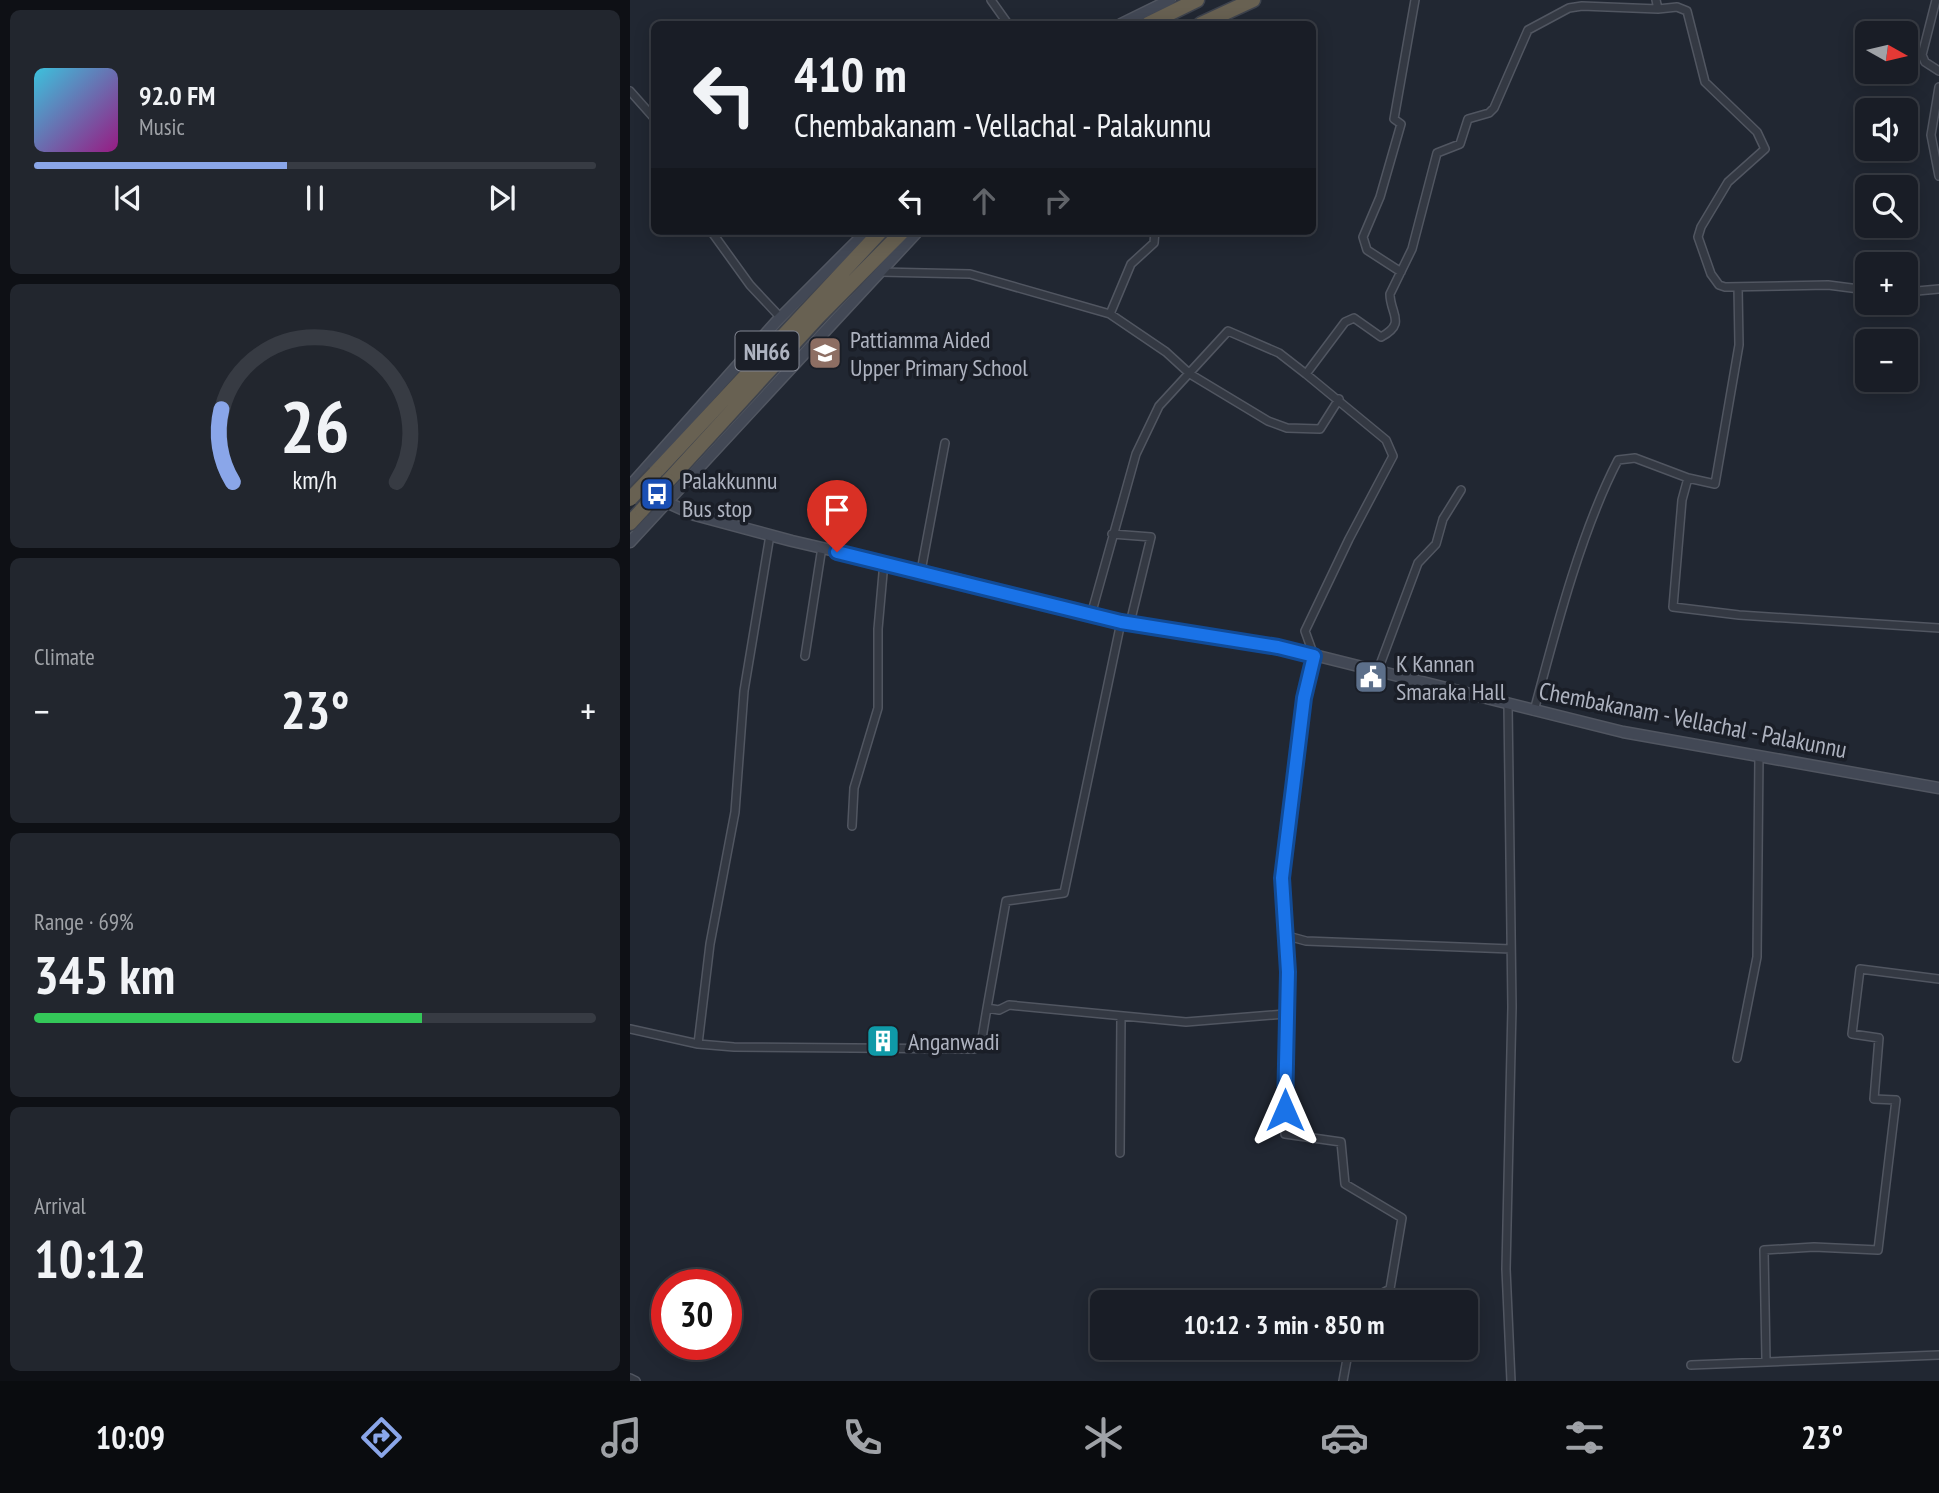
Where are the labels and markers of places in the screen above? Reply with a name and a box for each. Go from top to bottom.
place label: Pattiamma Aided Upper Primary School [850,324,1028,383]
school or university icon: Pattiamma Aided Upper Primary School [806,334,844,372]
place label: Palakkunnu Bus stop [682,465,778,524]
bus stop icon: Palakkunnu Bus stop [638,475,676,513]
pin [807,480,867,552]
place label: K Kannan Smaraka Hall [1396,648,1506,707]
public building icon: K Kannan Smaraka Hall [1352,658,1390,696]
building icon: Anganwadi [864,1022,902,1060]
place label: Anganwadi [908,1026,1000,1057]

